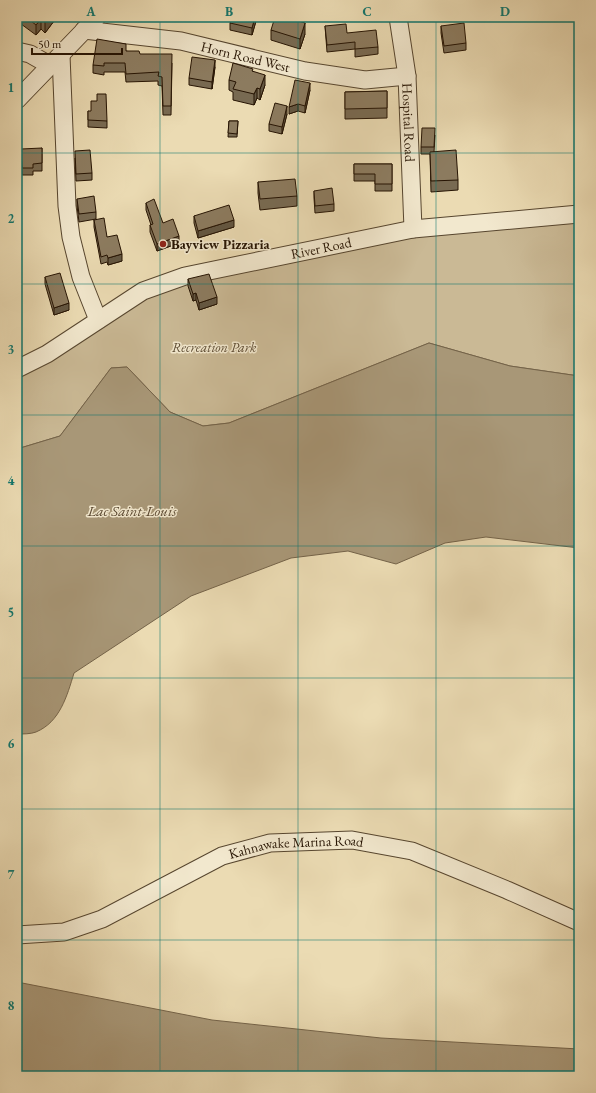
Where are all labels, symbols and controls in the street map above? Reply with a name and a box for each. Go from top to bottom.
text: A [85,3,96,20]
text: B [225,3,233,20]
text: C [362,3,372,20]
text: D [500,3,510,20]
scale bar [32,30,122,56]
text: 50 m [38,36,62,52]
street label: Horn Road West [199,37,293,76]
text: 1 [8,79,15,96]
street label: Hospital Road [398,82,419,163]
text: 2 [8,210,15,227]
street label: River Road [289,233,354,263]
place label: Bayview Pizzaria [171,235,271,253]
marker: Bayview Pizzaria [158,239,168,249]
park label: Recreation Park [172,338,257,356]
text: 3 [8,341,15,358]
text: 4 [8,472,15,489]
water label: Lac Saint-Louis [87,501,177,520]
text: 5 [8,604,14,621]
text: 6 [8,735,15,752]
street label: Kahnawake Marina Road [227,831,366,863]
text: 7 [8,866,15,883]
text: 8 [8,997,15,1014]

